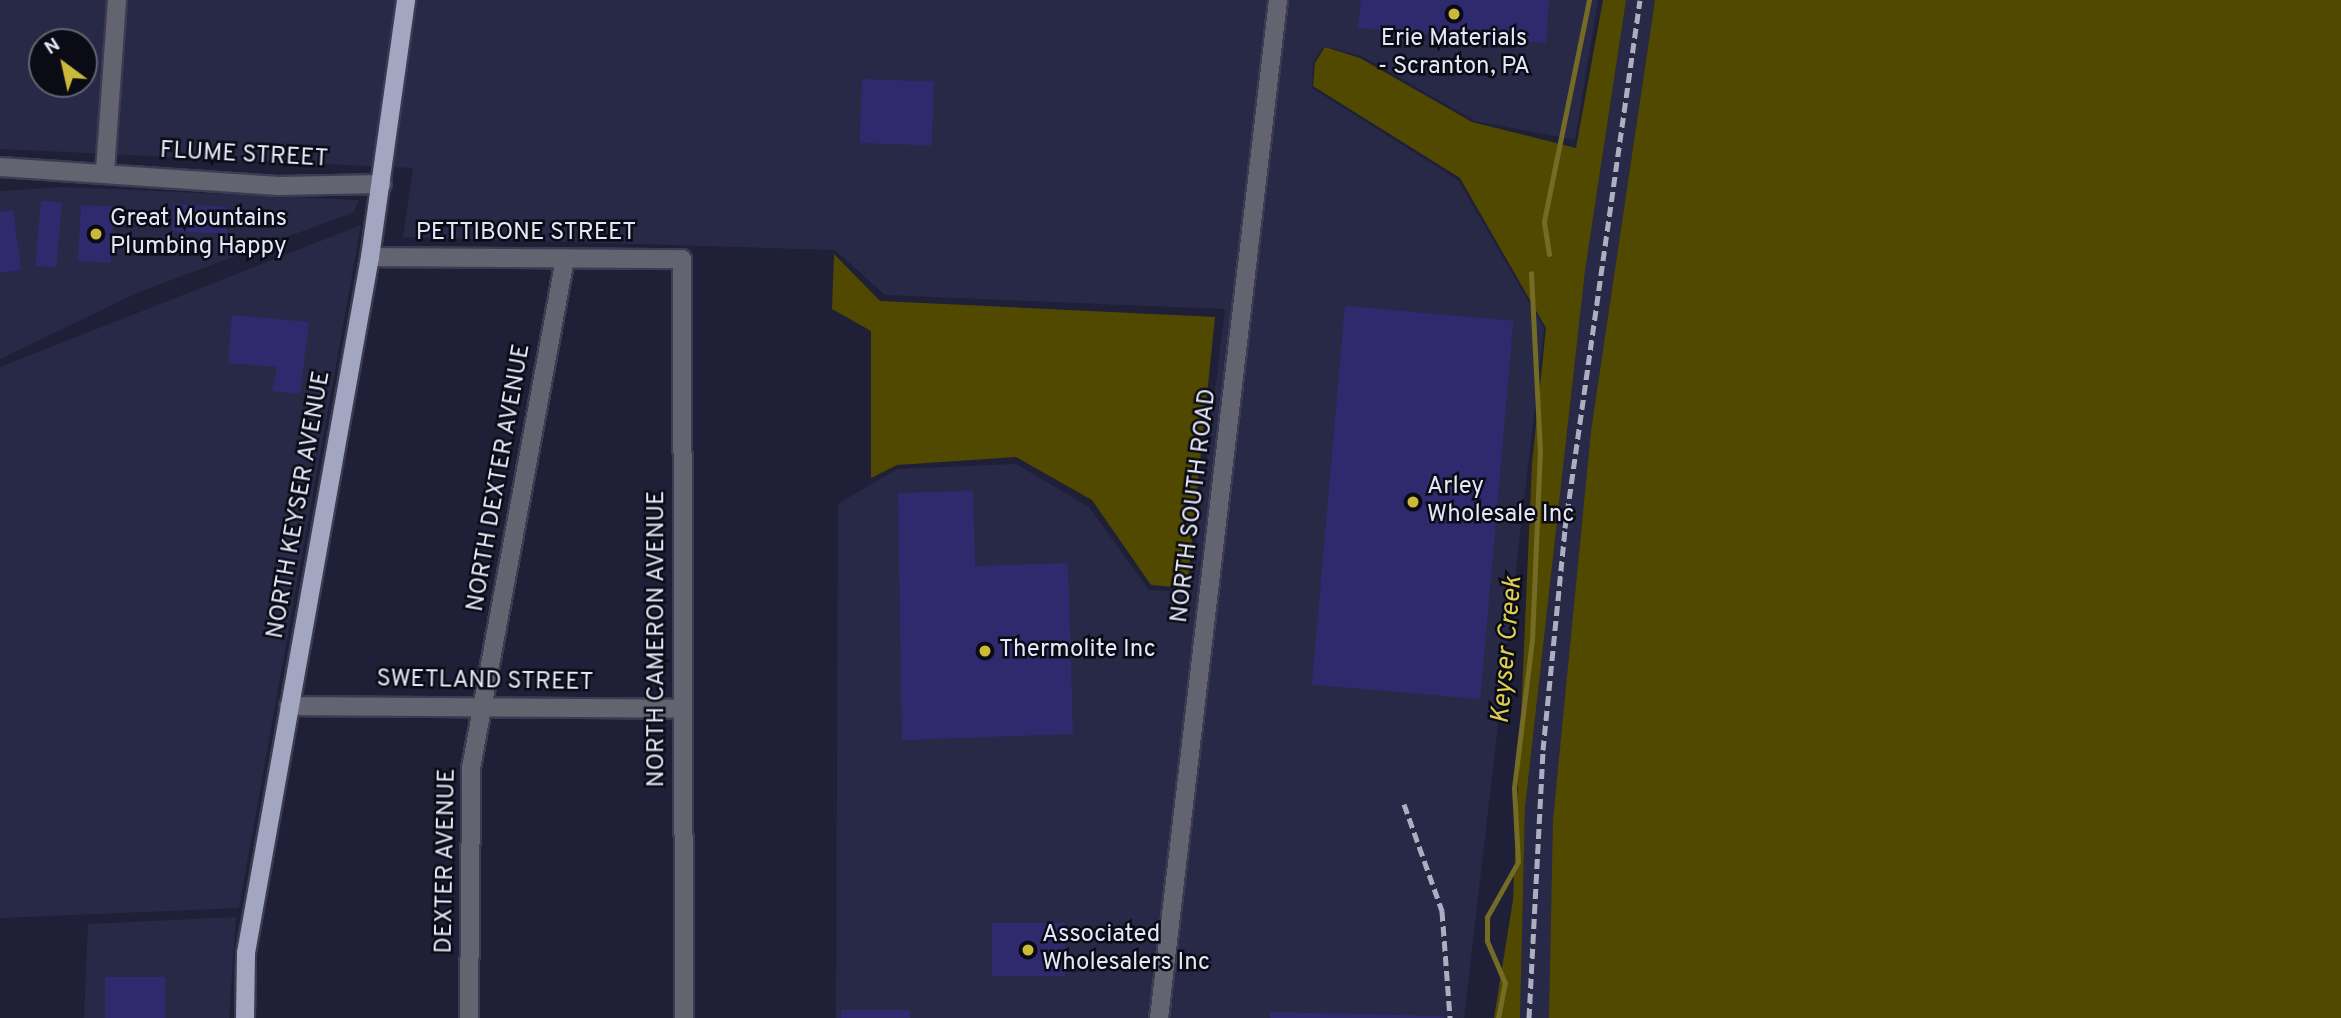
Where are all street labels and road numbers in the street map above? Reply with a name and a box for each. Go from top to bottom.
street label: FLUME STREET [159,137,329,175]
street label: PETTIBONE STREET [416,220,636,248]
street label: NORTH DEXTER AVENUE [462,341,538,615]
street label: NORTH KEYSER AVENUE [262,368,338,642]
street label: NORTH SOUTH ROAD [1166,387,1224,625]
street label: NORTH CAMERON AVENUE [644,490,672,788]
street label: SWETLAND STREET [376,666,594,698]
street label: DEXTER AVENUE [431,768,463,954]

